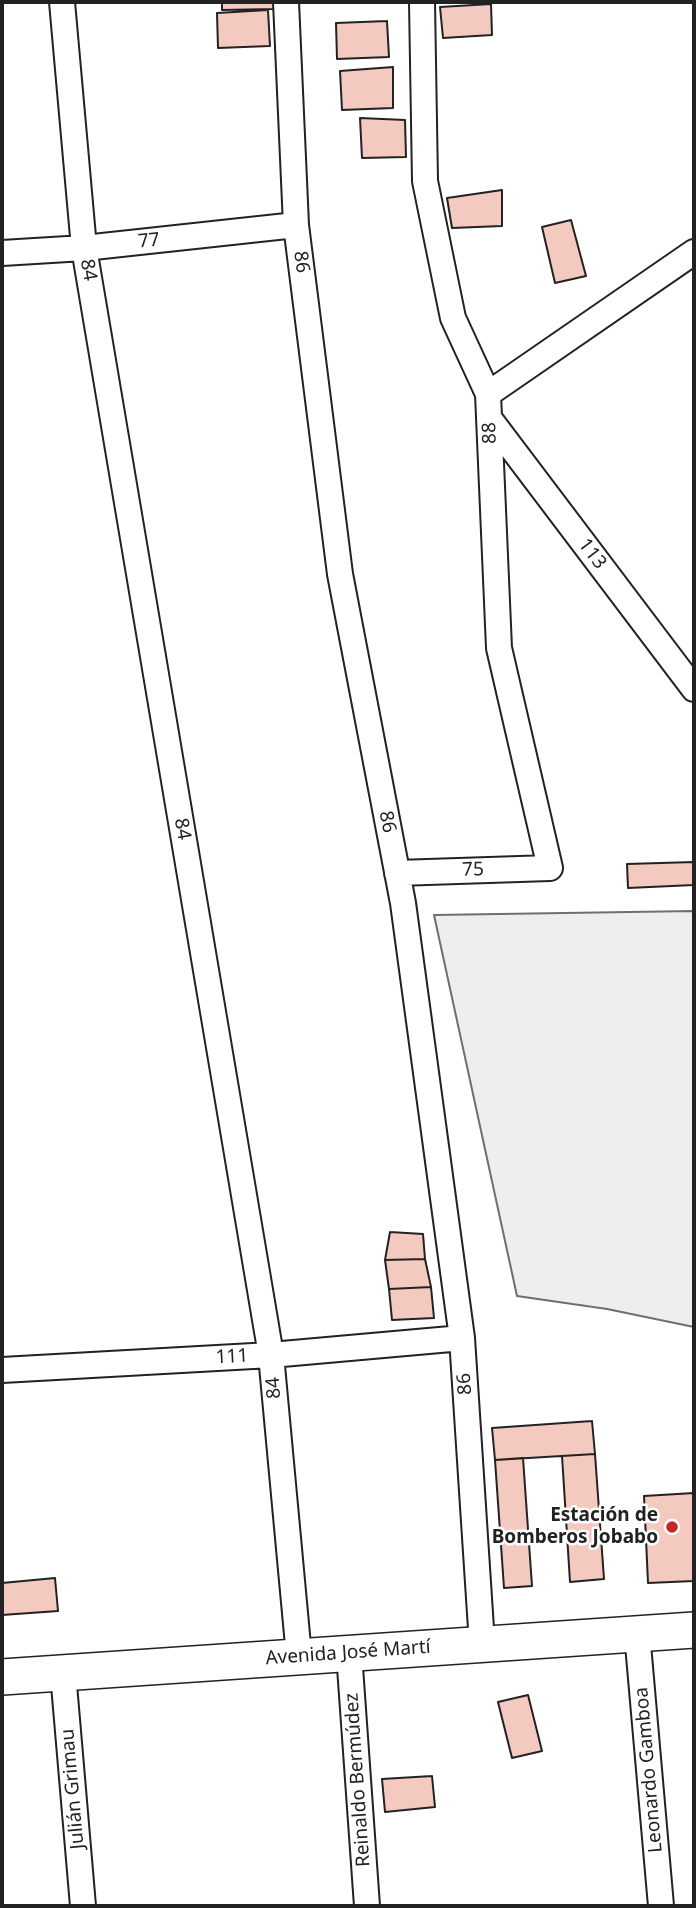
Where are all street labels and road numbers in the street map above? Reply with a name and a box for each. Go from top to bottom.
street label: 77 [137,229,161,253]
street label: 86 [288,250,314,274]
street label: 84 [75,257,101,283]
street label: 88 [478,422,502,444]
street label: 113 [573,534,611,574]
street label: 86 [374,809,400,835]
street label: 84 [169,816,195,842]
street label: 75 [462,858,484,882]
street label: 111 [215,1345,249,1369]
street label: 86 [453,1372,477,1396]
street label: 84 [262,1376,286,1400]
street label: Avenida José Martí [265,1636,431,1670]
street label: Leonardo Gamboa [630,1686,668,1854]
street label: Reinaldo Bermúdez [341,1692,375,1868]
street label: Julián Grimau [56,1728,90,1850]

